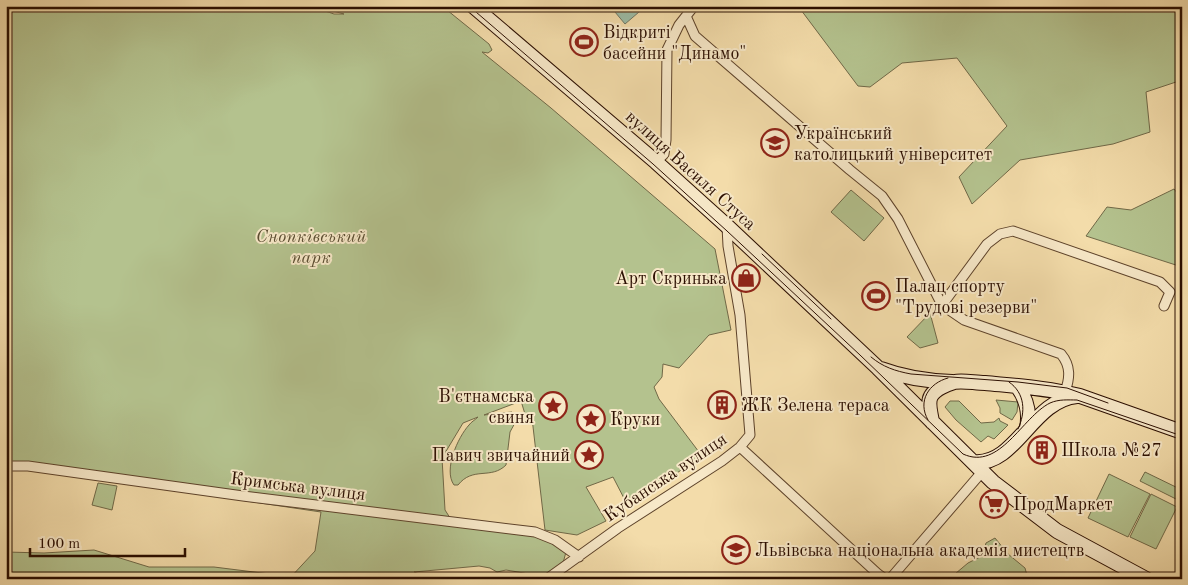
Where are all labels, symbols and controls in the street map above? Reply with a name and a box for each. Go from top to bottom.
place label: Відкриті басейни "Динамо" [603,24,746,63]
sports icon: Відкриті басейни "Динамо" [569,27,599,57]
street label: вулиця Василя Стуса [622,108,759,234]
place label: Український католицький університет [794,125,992,164]
school or university icon: Український католицький університет [760,128,790,158]
park label: Снопківський парк [256,228,366,267]
shop icon: Арт Скринька [731,263,761,293]
place label: Арт Скринька [615,270,727,288]
place label: Палац спорту "Трудові резерви" [895,278,1037,317]
sports icon: Палац спорту "Трудові резерви" [861,281,891,311]
place label: В'єтнамська свиня [438,388,534,427]
building icon: ЖК Зелена тераса [707,390,737,420]
place icon: В'єтнамська свиня [538,391,568,421]
place label: ЖК Зелена тераса [741,397,890,415]
place icon: Круки [576,404,606,434]
place label: Круки [610,411,660,429]
street label: Кубанська вулиця [601,430,730,525]
building icon: Школа №27 [1027,435,1057,465]
place icon: Павич звичайний [574,440,604,470]
place label: Школа №27 [1061,442,1162,460]
place label: Павич звичайний [432,447,570,465]
street label: Кримська вулиця [229,470,366,504]
supermarket icon: ПродМаркет [979,489,1009,519]
place label: ПродМаркет [1013,496,1113,514]
scale bar [30,525,185,557]
school or university icon: Львівська національна академія мистецтв [721,535,751,565]
text: 100 m [38,537,80,552]
place label: Львівська національна академія мистецтв [755,542,1085,560]

